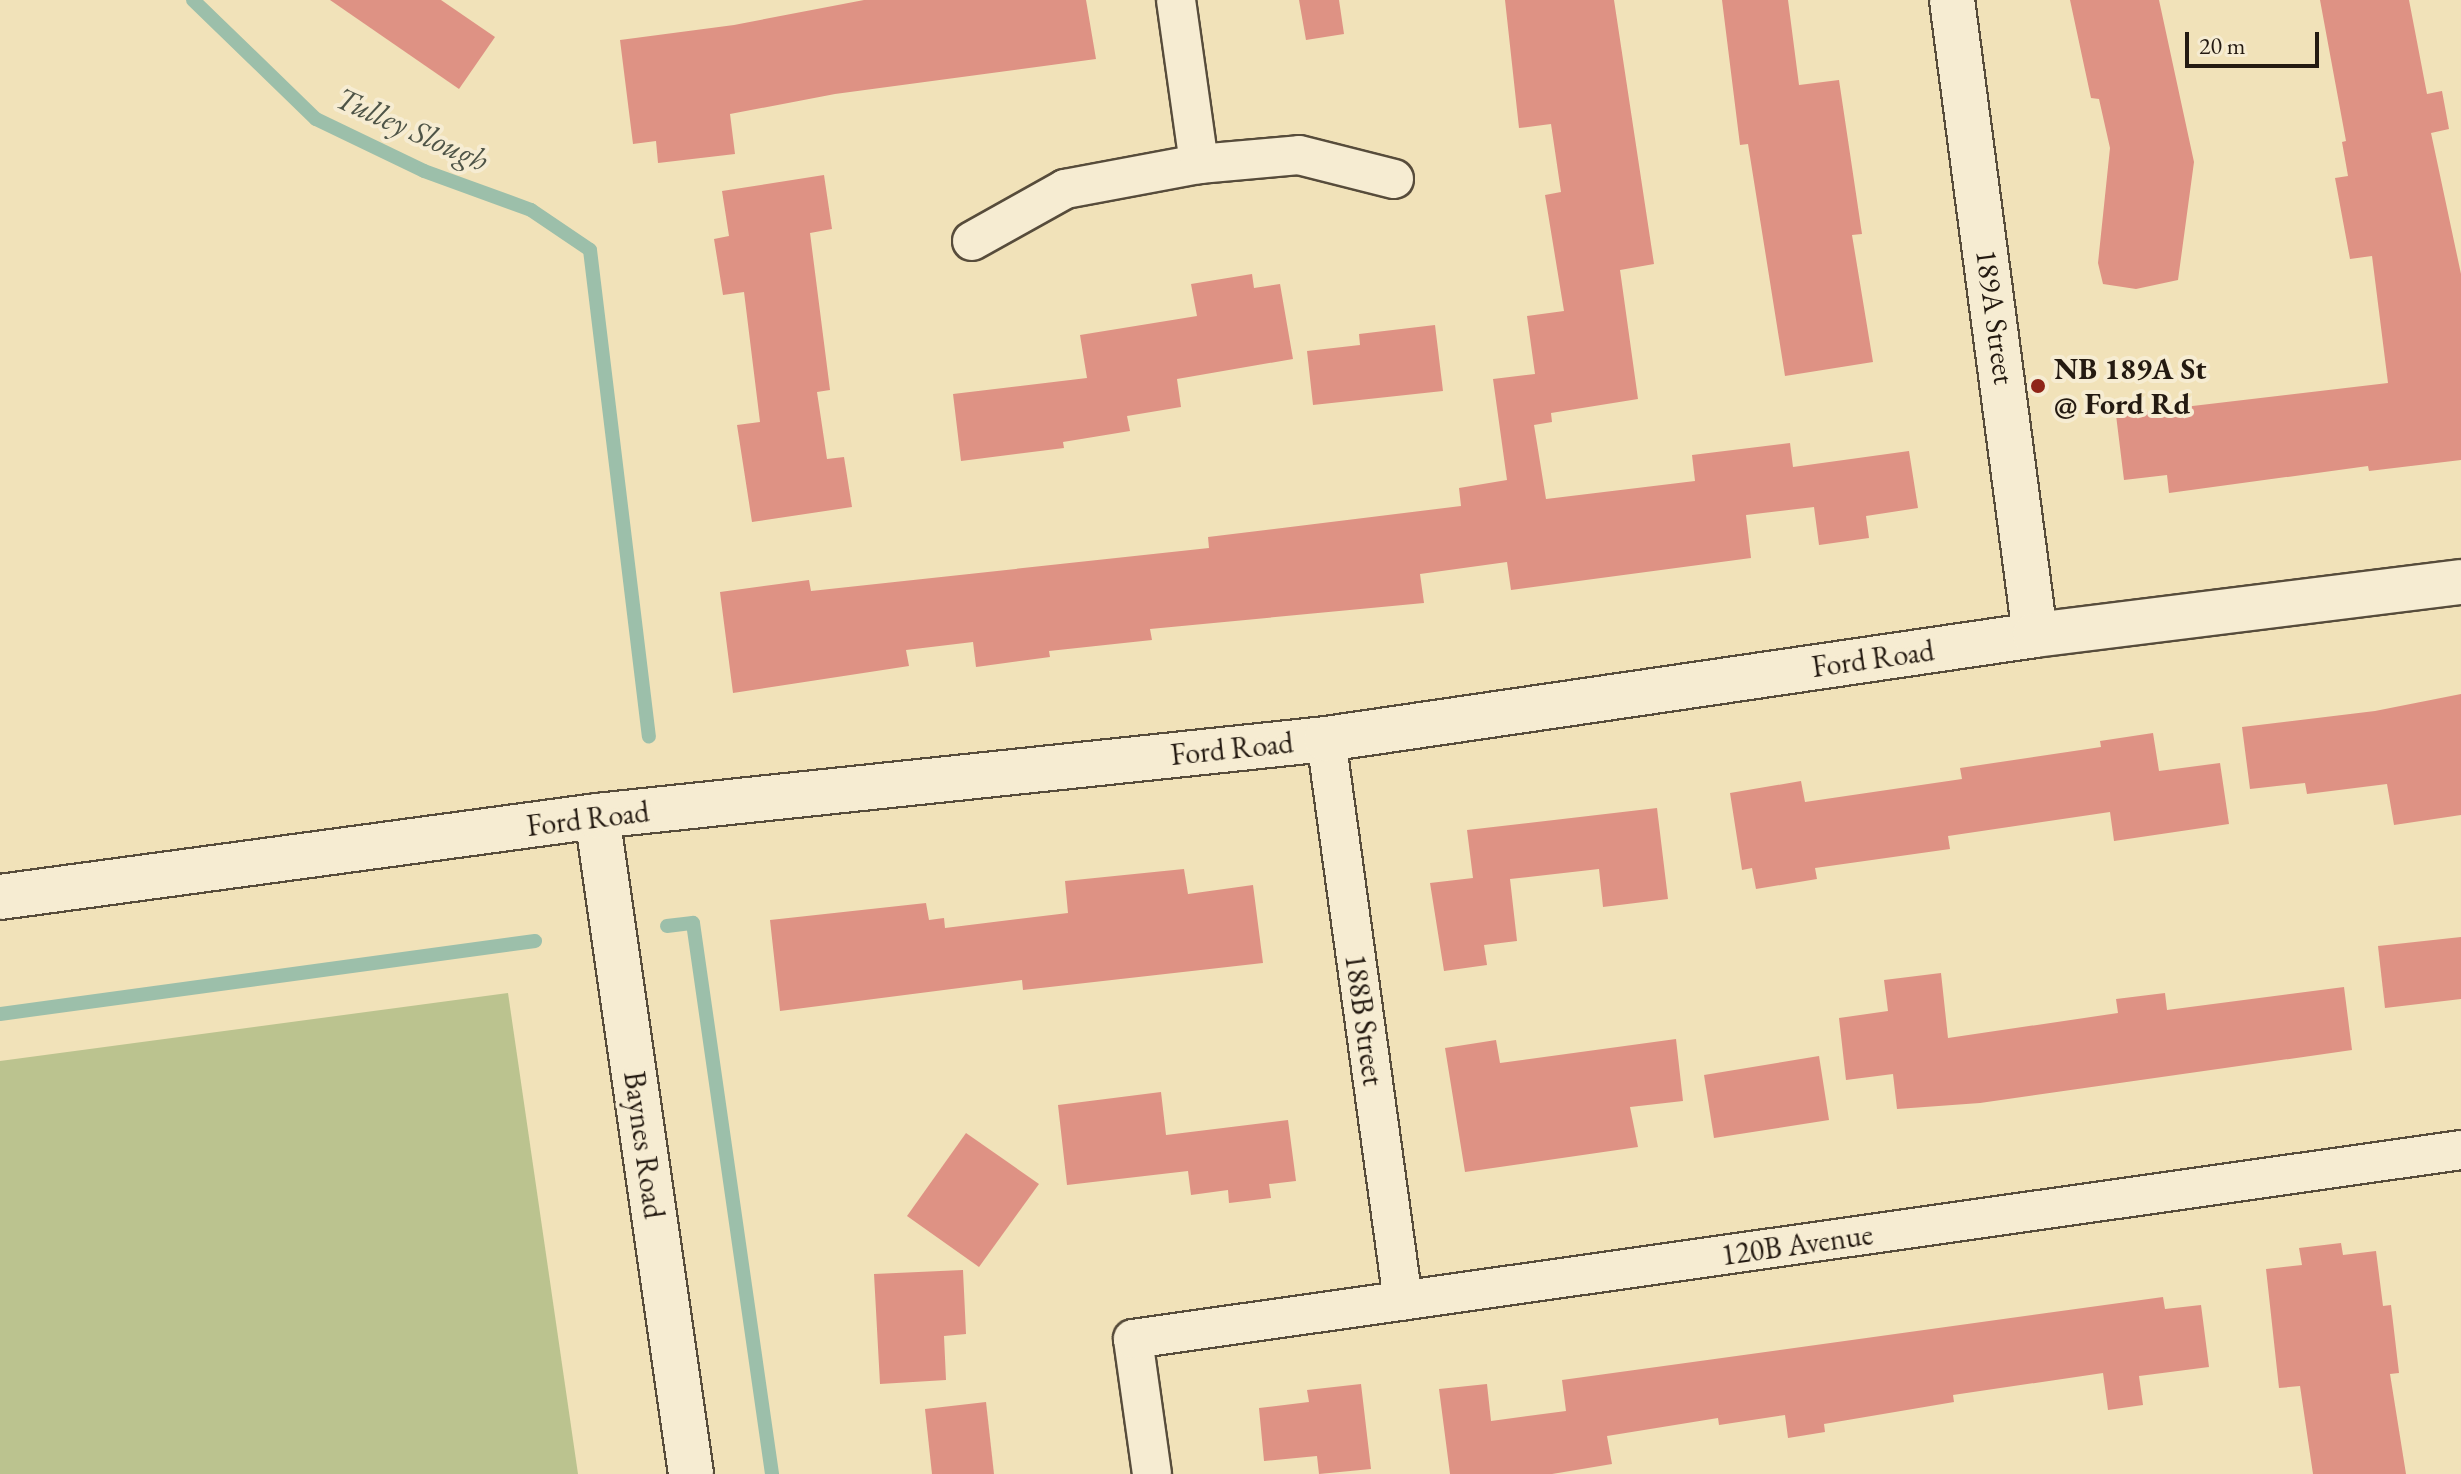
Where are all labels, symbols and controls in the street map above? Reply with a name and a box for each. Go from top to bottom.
scale bar [2189,16,2323,66]
text: 20 m [2199,30,2246,61]
water label: Tulley Slough [330,78,494,180]
street label: 189A Street [1968,247,2022,387]
place label: NB 189A St @ Ford Rd [2054,351,2207,422]
marker: NB 189A St @ Ford Rd [2029,377,2047,395]
street label: Ford Road [1809,633,1937,685]
street label: Ford Road [1169,725,1295,773]
street label: Ford Road [525,794,651,844]
street label: 188B Street [1337,952,1391,1088]
street label: Baynes Road [616,1069,672,1221]
street label: 120B Avenue [1719,1217,1875,1273]

